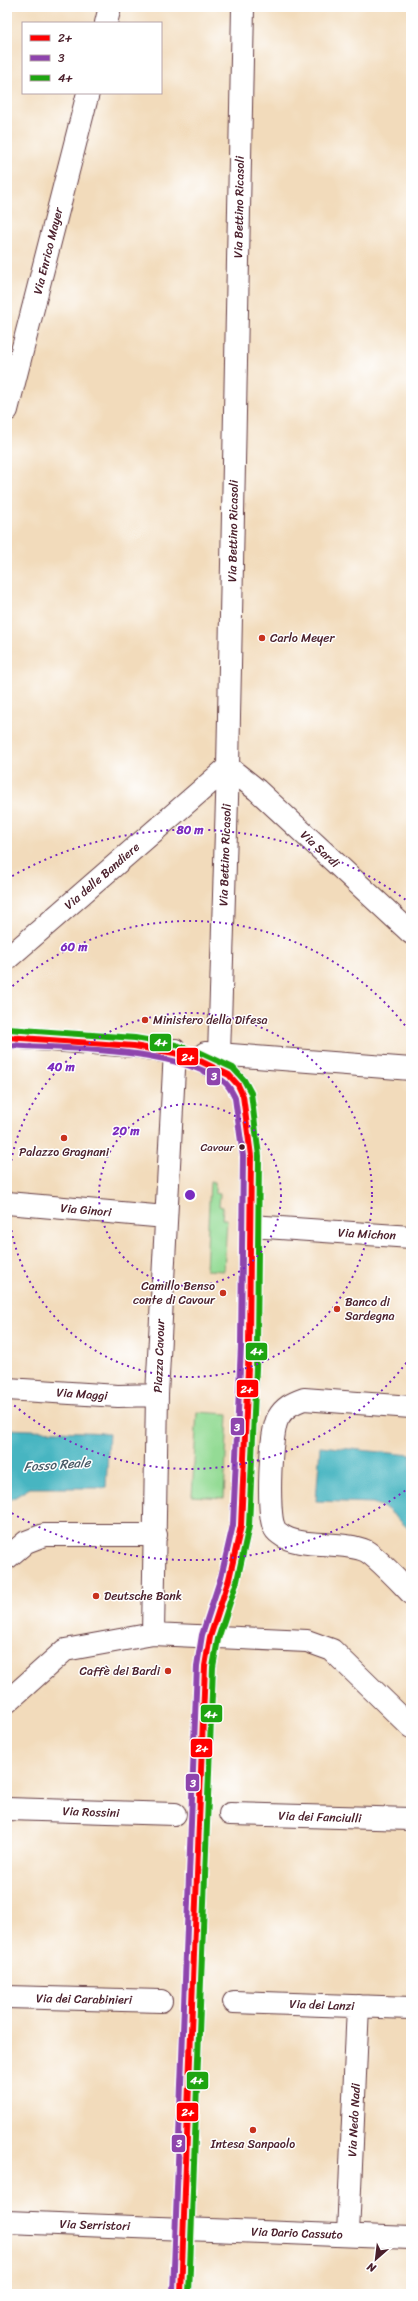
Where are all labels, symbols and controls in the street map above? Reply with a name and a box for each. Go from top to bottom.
legend [22,22,162,94]
text: 2+ [58,27,72,49]
text: 3 [58,47,65,69]
text: 4+ [58,67,73,89]
street label: Via Bettino Ricasoli [227,155,251,258]
street label: Via Enrico Mayer [27,204,70,297]
street label: Via Bettino Ricasoli [221,479,245,582]
place label: Carlo Meyer [270,627,335,649]
marker: Carlo Meyer [257,633,267,643]
street label: Via Bettino Ricasoli [212,803,238,907]
text: 80 m [175,819,204,841]
street label: Via Sardi [295,825,345,874]
street label: Via delle Bandiere [59,837,145,915]
text: 60 m [60,936,88,958]
place label: Ministero della Difesa [153,1009,267,1031]
marker: Ministero della Difesa [140,1015,150,1025]
line badge: 4+ [149,1033,172,1052]
text: 4+ [153,1033,168,1052]
line badge: 2+ [176,1047,199,1066]
text: 2+ [180,1048,195,1067]
text: 40 m [46,1056,75,1078]
line badge: 3 [206,1067,221,1086]
text: 3 [210,1067,218,1086]
text: 20 m [112,1120,140,1142]
marker: Palazzo Gragnani [59,1133,69,1143]
place label: Cavour [201,1138,235,1157]
place label: Palazzo Gragnani [19,1141,110,1163]
marker: Cavour [237,1142,247,1152]
centre of rings [183,1188,197,1202]
street label: Via Ginori [60,1197,113,1223]
street label: Via Michon [337,1221,397,1247]
place label: Camillo Benso conte di Cavour [133,1275,216,1311]
marker: Camillo Benso conte di Cavour [218,1288,228,1298]
place label: Banco di Sardegna [345,1291,395,1327]
marker: Banco di Sardegna [332,1304,342,1314]
street label: Piazza Cavour [147,1318,171,1393]
line badge: 4+ [245,1342,268,1361]
text: 4+ [249,1342,264,1361]
line badge: 2+ [236,1379,259,1398]
text: 2+ [239,1380,254,1399]
street label: Via Maggi [56,1381,109,1407]
line badge: 3 [230,1417,245,1436]
text: 3 [233,1418,241,1437]
water label: Fosso Reale [23,1451,92,1478]
place label: Deutsche Bank [104,1585,182,1607]
marker: Deutsche Bank [91,1591,101,1601]
place label: Caffè dei Bardi [79,1660,161,1682]
marker: Caffè dei Bardi [163,1666,173,1676]
line badge: 4+ [200,1704,223,1723]
text: 4+ [203,1705,218,1724]
line badge: 2+ [190,1738,213,1758]
text: 2+ [194,1739,209,1758]
line badge: 3 [185,1773,200,1792]
text: 3 [189,1774,197,1793]
street label: Via Rossini [62,1800,121,1824]
street label: Via dei Fanciulli [278,1805,363,1829]
street label: Via dei Carabinieri [36,1987,133,2011]
street label: Via dei Lanzi [289,1993,356,2017]
line badge: 4+ [186,2071,209,2090]
text: 4+ [189,2071,204,2090]
street label: Via Nedo Nadi [341,2082,367,2157]
line badge: 2+ [176,2102,199,2122]
text: 2+ [180,2103,195,2122]
marker: Intesa Sanpaolo [248,2125,258,2135]
place label: Intesa Sanpaolo [210,2133,295,2155]
line badge: 3 [171,2134,186,2153]
text: 3 [175,2134,183,2153]
street label: Via Serristori [59,2213,131,2237]
street label: Via Dario Cassuto [251,2220,343,2246]
north arrow [356,2239,396,2279]
text: N [363,2257,380,2278]

